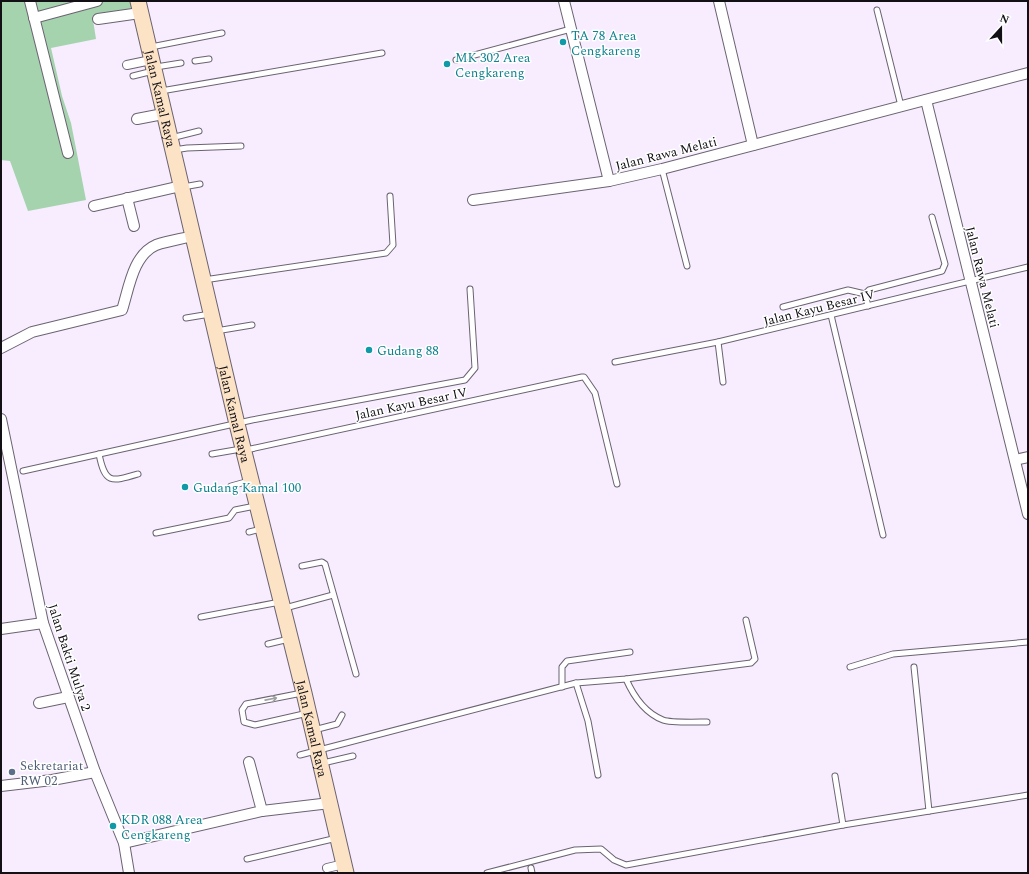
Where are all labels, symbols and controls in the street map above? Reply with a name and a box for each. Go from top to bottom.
north arrow [981,8,1021,48]
text: N [997,10,1012,29]
place label: TA 78 Area Cengkareng [571,26,641,61]
marker: TA 78 Area Cengkareng [558,37,568,47]
street label: Jalan Kamal Raya [139,48,181,150]
place label: MK 302 Area Cengkareng [455,48,531,83]
marker: MK 302 Area Cengkareng [442,59,452,69]
street label: Jalan Rawa Melati [613,132,719,176]
street label: Jalan Rawa Melati [960,224,1004,330]
street label: Jalan Kayu Besar IV [761,284,877,331]
place label: Gudang 88 [377,341,439,361]
marker: Gudang 88 [364,345,374,355]
street label: Jalan Kamal Raya [213,363,255,465]
street label: Jalan Kayu Besar IV [353,382,469,426]
place label: Gudang Kamal 100 [193,478,302,498]
marker: Gudang Kamal 100 [180,482,190,492]
street label: Jalan Bakti Mulya 2 [42,601,96,714]
street label: Jalan Kamal Raya [290,678,332,780]
one-way arrow [264,695,277,703]
place label: Sekretariat RW 02 [20,756,84,791]
marker: Sekretariat RW 02 [7,767,17,777]
place label: KDR 088 Area Cengkareng [121,810,203,845]
marker: KDR 088 Area Cengkareng [108,821,118,831]

